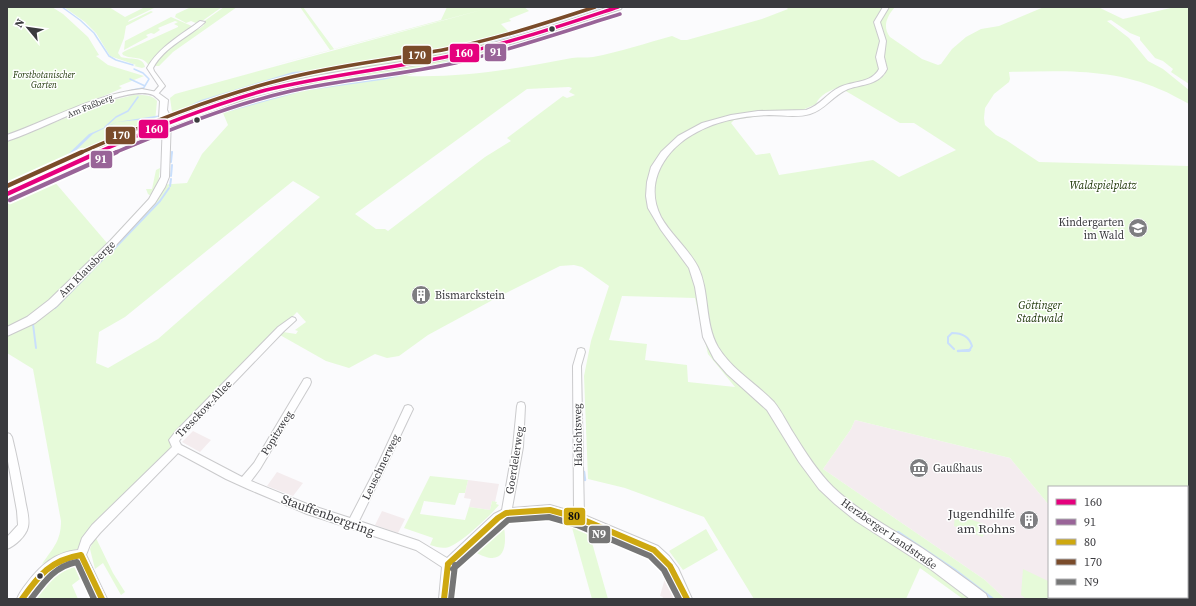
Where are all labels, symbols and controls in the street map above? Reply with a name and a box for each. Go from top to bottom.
north arrow [8,8,48,48]
text: N [11,16,28,31]
unlabelled marker [547,24,557,34]
line badge: 160 [449,43,480,63]
line badge: 91 [484,43,507,62]
line badge: 170 [402,45,432,65]
text: 91 [490,45,502,60]
text: 160 [455,46,473,61]
text: 170 [408,48,426,63]
park label: Forstbotanischer Garten [12,69,75,91]
street label: Am Faßberg [65,91,115,121]
unlabelled marker [192,115,202,125]
line badge: 160 [138,119,169,139]
text: 160 [145,122,163,137]
line badge: 170 [105,126,136,145]
text: 170 [112,128,130,143]
line badge: 91 [90,150,113,169]
text: 91 [95,152,107,167]
park label: Waldspielplatz [1069,178,1137,193]
place label: Kindergarten im Wald [1059,215,1125,243]
school or university icon: Kindergarten im Wald [1127,217,1149,239]
street label: Am Klausberge [55,237,119,301]
building icon: Bismarckstein [410,284,432,306]
place label: Bismarckstein [435,288,505,303]
park label: Göttinger Stadtwald [1017,298,1063,326]
street label: Tresckow-Allee [173,377,236,441]
street label: Habichtsweg [570,403,586,467]
street label: Popitzweg [257,408,297,458]
street label: Goerdelerweg [502,425,528,495]
street label: Leuschnerweg [359,431,404,503]
museum icon: Gaußhaus [908,457,930,479]
place label: Gaußhaus [933,461,983,476]
legend [1048,486,1188,598]
street label: Stauffenbergring [279,490,377,540]
text: 160 [1084,494,1102,510]
street label: Herzberger Landstraße [838,495,940,573]
place label: Jugendhilfe am Rohns [947,505,1015,537]
line badge: 80 [563,507,586,526]
text: 80 [568,509,580,524]
building icon: Jugendhilfe am Rohns [1018,509,1040,531]
text: 91 [1084,514,1096,530]
line badge: N9 [588,525,611,544]
text: N9 [592,527,606,542]
text: 80 [1084,534,1096,550]
text: 170 [1084,554,1102,570]
unlabelled marker [35,571,45,581]
text: N9 [1084,574,1099,590]

